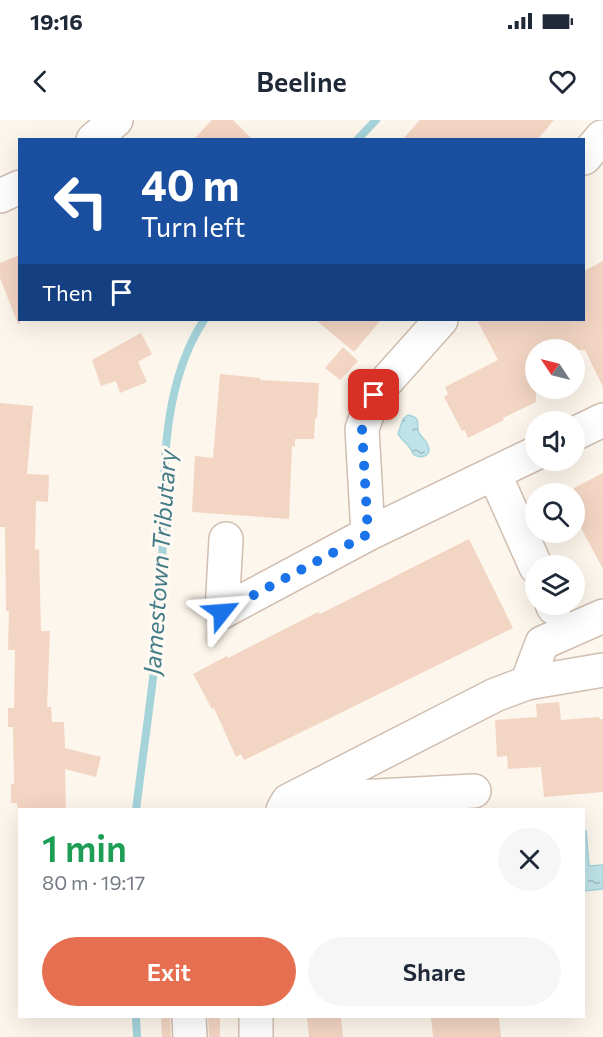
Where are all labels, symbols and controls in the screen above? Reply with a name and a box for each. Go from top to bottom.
text: 19:16 [30,8,83,35]
icon: back [24,65,57,98]
text: Beeline [256,65,347,98]
icon: heart [546,65,579,98]
text: 40 m [141,158,239,210]
icon: left [42,162,120,240]
text: Turn left [141,210,245,243]
icon: arrive [105,276,138,309]
text: Then [42,279,93,306]
north arrow [525,339,585,399]
map controls [525,339,585,615]
pin [348,369,399,420]
icon: arrive [357,378,390,411]
button: sound [525,411,585,471]
water label: Jamestown Tributary [137,447,181,678]
button: search [525,483,585,543]
button: layers [525,555,585,615]
position arrow [190,580,254,644]
text: 1 min [42,825,127,869]
button: close [498,828,561,891]
text: 80 m · 19:17 [42,870,145,894]
button: Exit [42,937,296,1006]
button: Share [308,937,561,1006]

